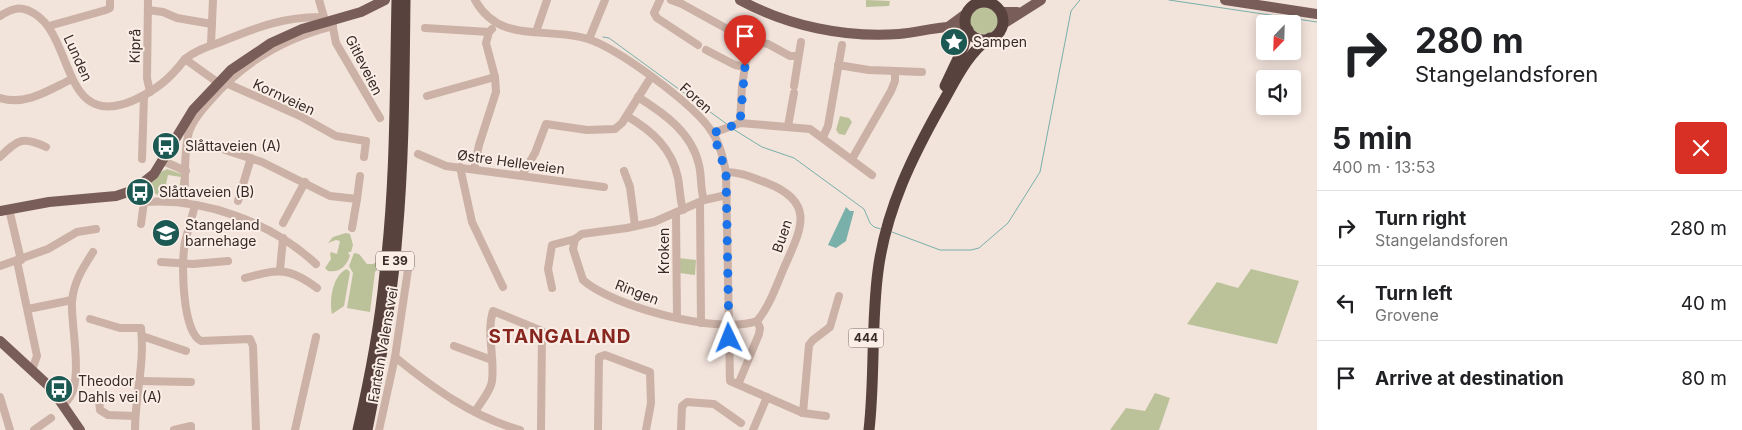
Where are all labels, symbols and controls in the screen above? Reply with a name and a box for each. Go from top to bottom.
pin [724,15,766,66]
north arrow [1256,15,1301,60]
map controls [1256,15,1301,115]
text: 280 m [1415,19,1524,61]
icon: right [1332,20,1397,85]
icon: arrive [731,22,759,50]
place icon: Sampen [939,27,969,57]
street label: Kiprå [125,28,144,64]
street label: Lunden [61,32,96,84]
street label: Gitleveien [342,32,387,98]
place label: Sampen [973,33,1027,50]
text: Stangelandsforen [1415,61,1598,87]
button: sound [1256,70,1301,115]
street label: Kornveien [251,75,318,118]
street label: Foren [677,79,716,117]
text: 5 min [1332,120,1412,156]
button: close [1675,122,1727,174]
bus stop icon: Slåttaveien (A) [151,131,181,161]
place label: Slåttaveien (A) [185,137,281,154]
street label: Østre Helleveien [456,146,566,177]
text: 400 m · 13:53 [1332,157,1435,177]
bus stop icon: Slåttaveien (B) [125,177,155,207]
place label: Slåttaveien (B) [159,183,255,200]
text: Turn right [1375,207,1466,230]
icon: right [1332,214,1360,242]
place label: Stangeland barnehage [185,216,260,249]
street label: Buen [768,217,795,255]
text: 280 m [1670,217,1727,240]
school or university icon: Stangeland barnehage [151,218,181,248]
street label: Kroken [655,228,672,274]
text: Stangelandsforen [1375,230,1508,250]
road number: E 39 [376,252,414,270]
street label: Ringen [613,275,662,308]
text: Turn left [1375,282,1453,305]
street label: Fartein Valens vei [364,286,401,404]
icon: left [1332,289,1360,317]
text: 40 m [1681,292,1727,315]
text: Grovene [1375,305,1439,325]
position arrow [702,311,754,363]
district label: STANGALAND [488,325,632,348]
road number: 444 [848,328,884,348]
icon: arrive [1332,364,1360,392]
text: Arrive at destination [1375,367,1564,390]
text: 80 m [1681,367,1727,390]
place label: Theodor Dahls vei (A) [78,372,162,405]
bus stop icon: Theodor Dahls vei (A) [44,374,74,404]

